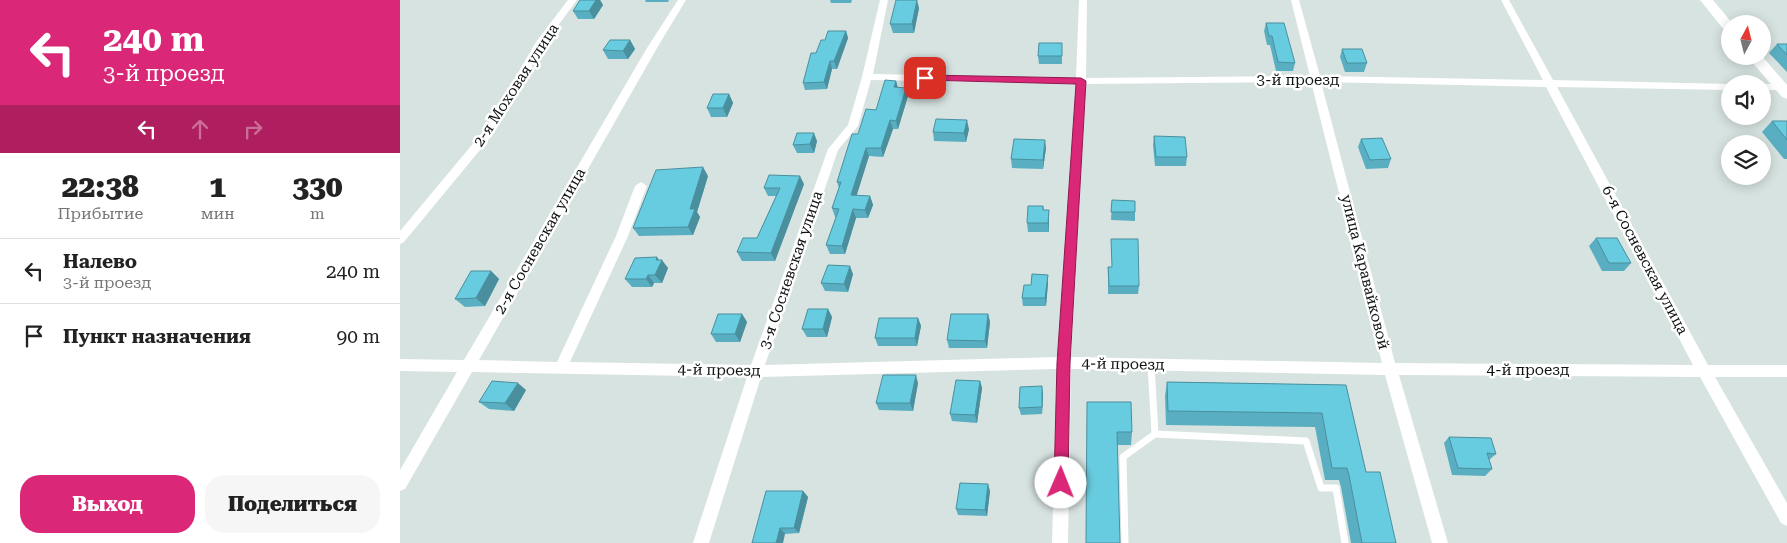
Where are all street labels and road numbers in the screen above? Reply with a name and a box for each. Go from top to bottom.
street label: 2-я Моховая улица [469,20,563,150]
street label: 3-й проезд [1257,71,1340,89]
street label: 2-я Сосневская улица [491,165,589,317]
street label: 6-я Сосневская улица [1598,183,1692,337]
street label: 3-я Сосневская улица [755,189,827,351]
street label: улица Каравайковой [1337,193,1393,351]
street label: 4-й проезд [1081,354,1165,374]
street label: 4-й проезд [677,360,761,380]
street label: 4-й проезд [1487,361,1570,379]

